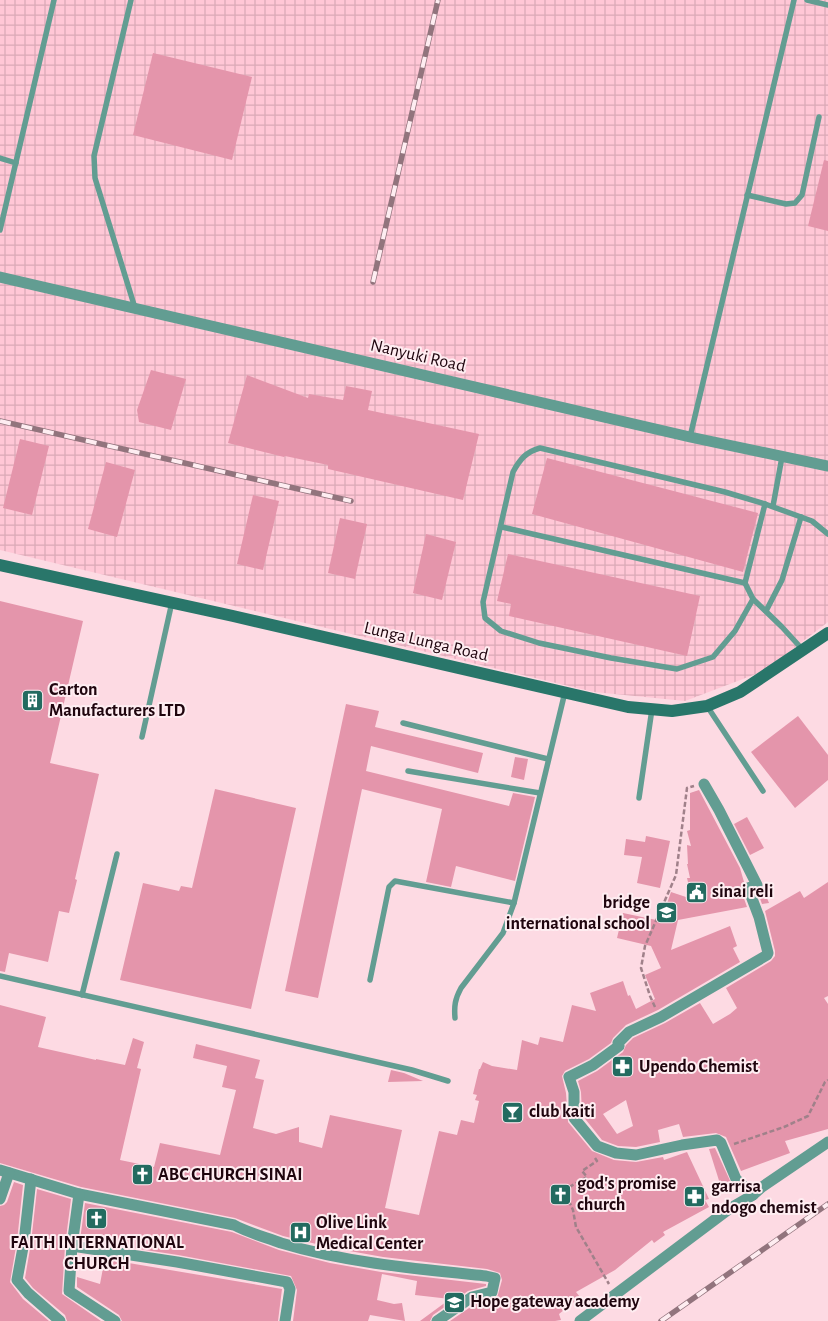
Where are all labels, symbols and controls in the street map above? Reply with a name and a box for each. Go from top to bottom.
street label: Nanyuki Road [369,336,467,376]
street label: Lunga Lunga Road [362,619,490,665]
place label: Carton Manufacturers LTD [49,681,186,720]
building icon: Carton Manufacturers LTD [21,688,45,712]
public building icon: sinai reli [684,880,708,904]
place label: sinai reli [712,883,773,901]
place label: bridge international school [506,894,650,933]
school or university icon: bridge international school [654,901,678,925]
pharmacy icon: Upendo Chemist [611,1055,635,1079]
place label: Upendo Chemist [639,1058,758,1076]
bar icon: club kaiti [501,1100,525,1124]
place label: club kaiti [529,1103,595,1121]
church icon: ABC CHURCH SINAI [130,1163,154,1187]
place label: ABC CHURCH SINAI [158,1166,302,1184]
place label: god's promise church [577,1175,676,1214]
place label: garrisa ndogo chemist [711,1178,817,1217]
church icon: god's promise church [549,1182,573,1206]
pharmacy icon: garrisa ndogo chemist [683,1185,707,1209]
church icon: FAITH INTERNATIONAL CHURCH [85,1206,109,1230]
place label: Olive Link Medical Center [316,1214,424,1253]
hospital icon: Olive Link Medical Center [288,1221,312,1245]
place label: FAITH INTERNATIONAL CHURCH [10,1234,184,1273]
school or university icon: Hope gateway academy [442,1290,466,1314]
place label: Hope gateway academy [470,1293,640,1311]

